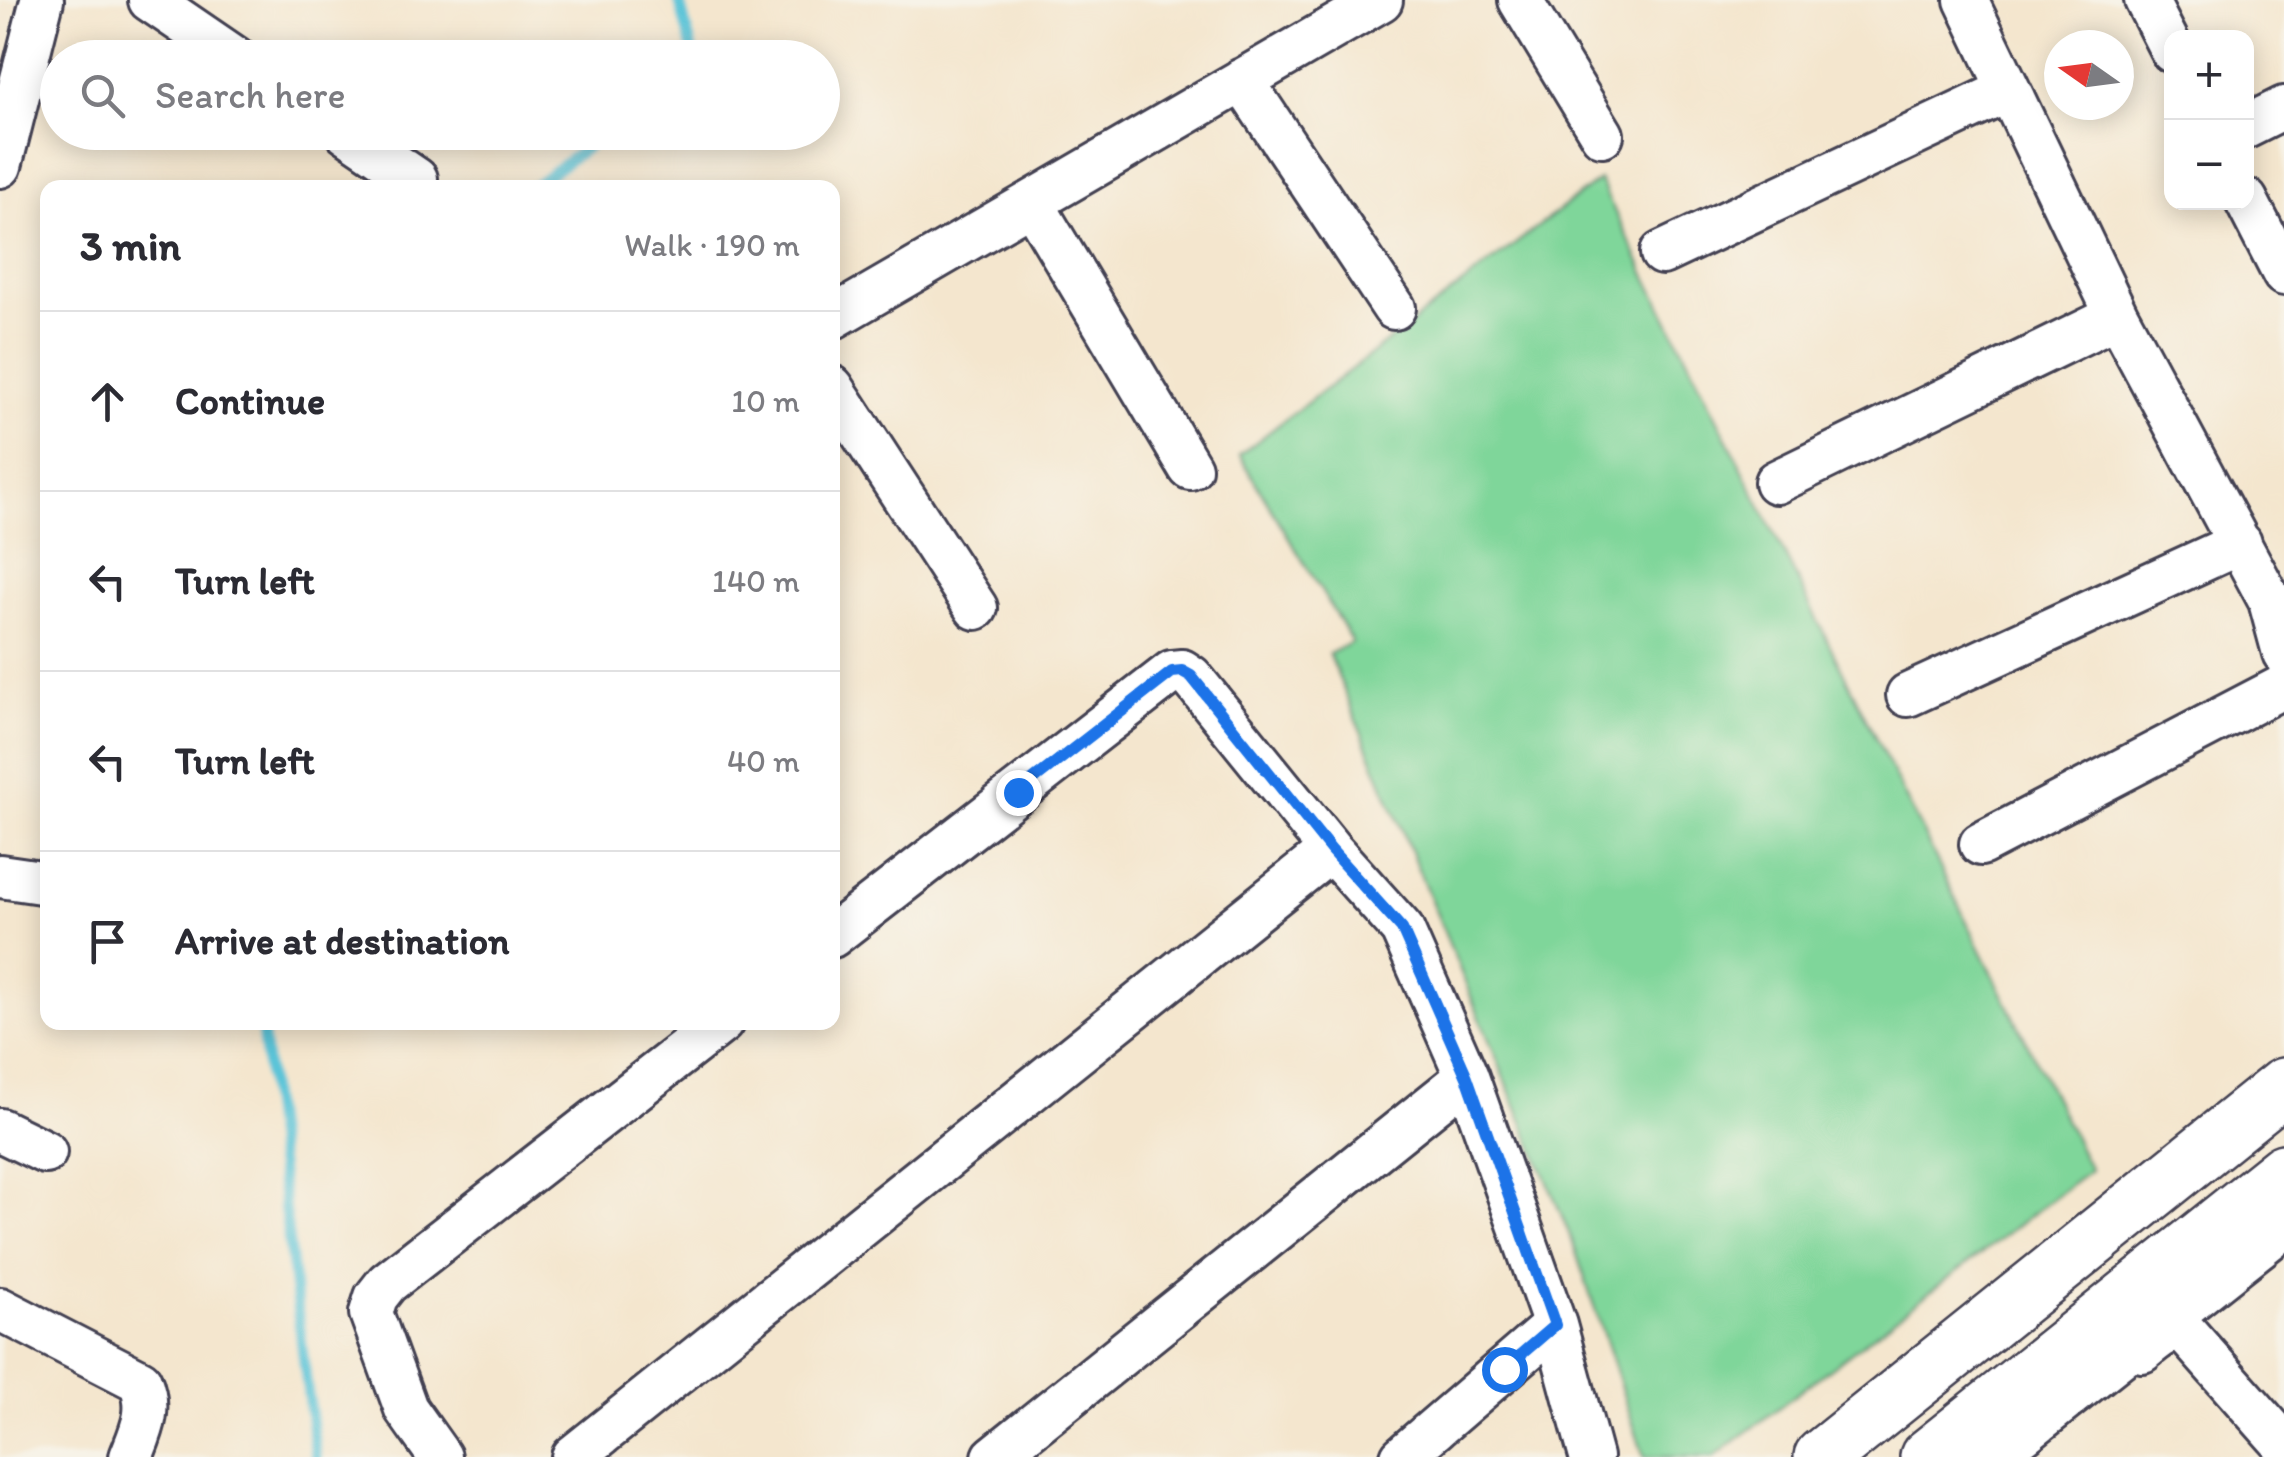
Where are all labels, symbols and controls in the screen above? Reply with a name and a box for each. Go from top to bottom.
north arrow [2044,30,2134,120]
map controls [2164,30,2254,210]
button: + [2164,30,2254,120]
search box [40,40,840,150]
icon: search [75,68,130,123]
text: Search here [155,72,346,118]
button: − [2164,120,2254,210]
text: 3 min [80,220,181,271]
text: Walk · 190 m [624,226,800,264]
icon: ahead [80,374,135,429]
text: Continue [175,378,325,424]
text: 10 m [731,382,800,420]
icon: left [80,554,135,609]
text: Turn left [175,558,315,604]
text: 140 m [712,562,800,600]
icon: left [80,734,135,789]
text: Turn left [175,738,315,784]
text: 40 m [727,742,800,780]
route end [996,770,1042,816]
icon: arrive [80,914,135,969]
text: Arrive at destination [175,918,510,964]
route start [1482,1347,1528,1393]

